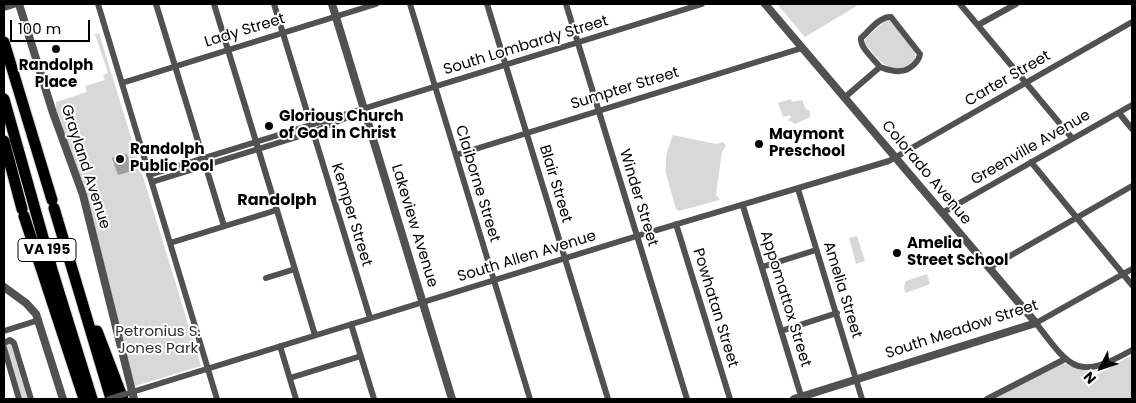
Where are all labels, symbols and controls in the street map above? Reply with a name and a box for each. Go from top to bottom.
scale bar [12,10,92,42]
street label: Lady Street [203,10,287,52]
street label: South Lombardy Street [442,12,610,80]
text: 100 m [18,18,61,39]
marker: Randolph Place [50,43,62,55]
street label: Carter Street [962,47,1054,111]
place label: Randolph Place [19,57,93,92]
street label: Sumpter Street [569,64,681,114]
street label: Grayland Avenue [56,103,114,231]
street label: Greenville Avenue [968,107,1094,189]
place label: Glorious Church of God in Christ [279,108,404,143]
street label: Colorado Avenue [877,117,975,229]
marker: Glorious Church of God in Christ [263,120,275,132]
street label: Claiborne Street [451,123,503,245]
place label: Maymont Preschool [769,126,845,161]
marker: Maymont Preschool [753,138,765,150]
place label: Randolph Public Pool [130,141,214,176]
street label: Blair Street [535,143,575,225]
street label: Winder Street [615,147,661,249]
marker: Randolph Public Pool [114,153,126,165]
street label: Kemper Street [327,161,375,269]
street label: Lakeview Avenue [387,162,441,290]
district label: Randolph [237,191,317,211]
street label: South Allen Avenue [456,227,598,287]
street label: Appomattox Street [756,229,814,369]
place label: Amelia Street School [907,235,1008,270]
road number: VA 195 [18,238,76,262]
street label: Amelia Street [819,239,865,341]
street label: Powhatan Street [688,246,742,370]
marker: Amelia Street School [891,247,903,259]
street label: South Meadow Street [883,297,1041,363]
park label: Petronius S. Jones Park [115,323,201,358]
north arrow [1076,343,1126,393]
text: N [1079,367,1101,388]

